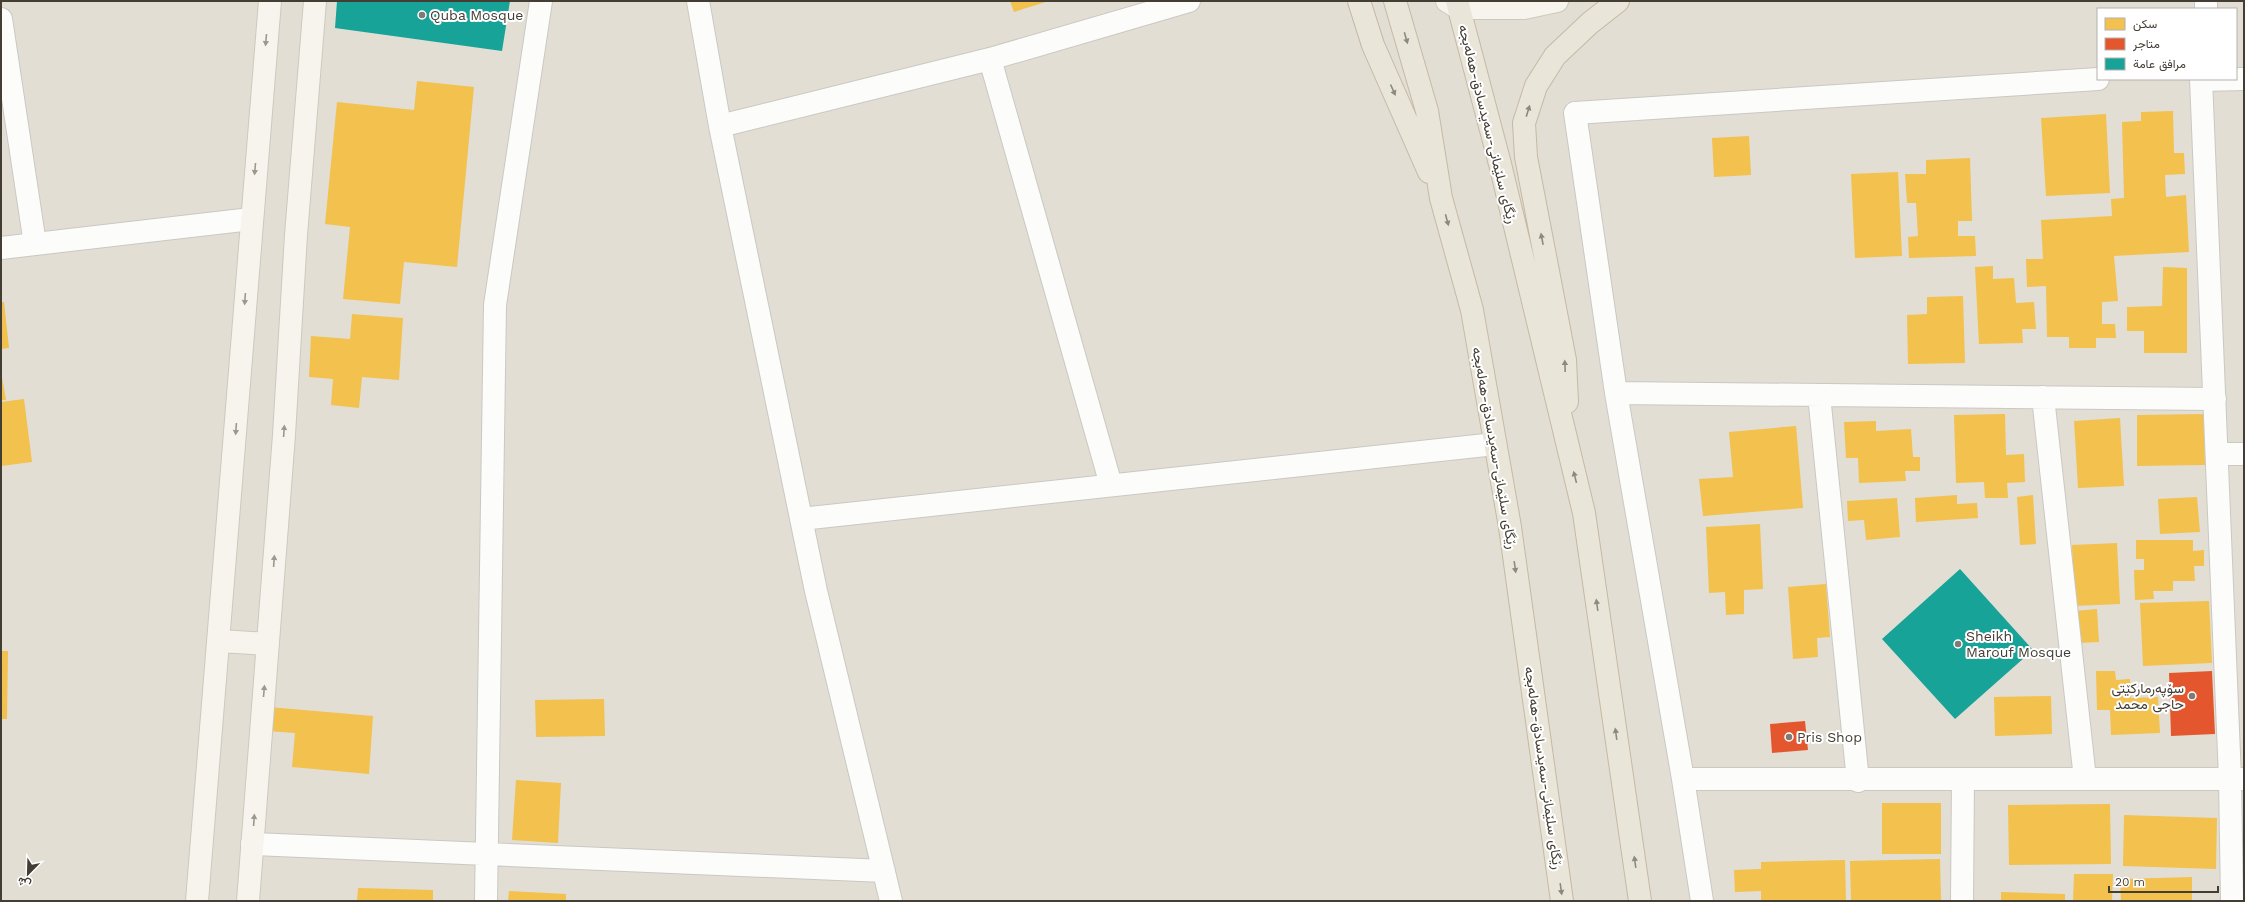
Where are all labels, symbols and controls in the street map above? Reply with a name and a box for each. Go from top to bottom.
place label: Quba Mosque [430,7,523,23]
legend [2097,8,2237,80]
marker: Quba Mosque [417,10,427,20]
text: سكن [2133,17,2157,32]
street label: رێگای سلێمانی-سەیدسادق-هەلەبجە [1455,23,1521,226]
one-way arrow [1403,33,1409,45]
one-way arrow [263,34,270,46]
text: متاجر [2132,37,2160,52]
text: مرافق عامة [2133,57,2186,72]
one-way arrow [1390,84,1396,96]
one-way arrow [1525,104,1531,116]
one-way arrow [252,163,258,175]
one-way arrow [1444,214,1450,226]
one-way arrow [1538,232,1544,245]
one-way arrow [241,293,248,305]
street label: رێگای سلێمانی-سەیدسادق-هەلەبجە [1468,346,1521,551]
one-way arrow [1562,360,1569,372]
one-way arrow [232,423,239,435]
one-way arrow [281,425,288,437]
one-way arrow [1572,471,1578,483]
one-way arrow [271,555,278,567]
one-way arrow [1512,561,1518,573]
one-way arrow [1594,599,1600,611]
place label: Sheikh Marouf Mosque [1966,628,2071,660]
marker: Sheikh Marouf Mosque [1953,639,1963,649]
street label: رێگای سلێمانی-سەیدسادق-هەلەبجە [1521,666,1566,871]
place label: سۆپەرمارکێتی حاجی محمد [2111,680,2184,713]
one-way arrow [261,685,267,697]
marker: سۆپەرمارکێتی حاجی محمد [2187,691,2197,701]
one-way arrow [1613,728,1619,740]
place label: Pris Shop [1797,729,1862,745]
marker: Pris Shop [1784,732,1794,742]
one-way arrow [250,814,257,826]
north arrow [8,854,48,894]
one-way arrow [1632,856,1638,868]
scale bar [2109,868,2218,894]
text: ش [16,874,33,891]
text: 20 m [2115,875,2145,889]
one-way arrow [1558,883,1564,895]

